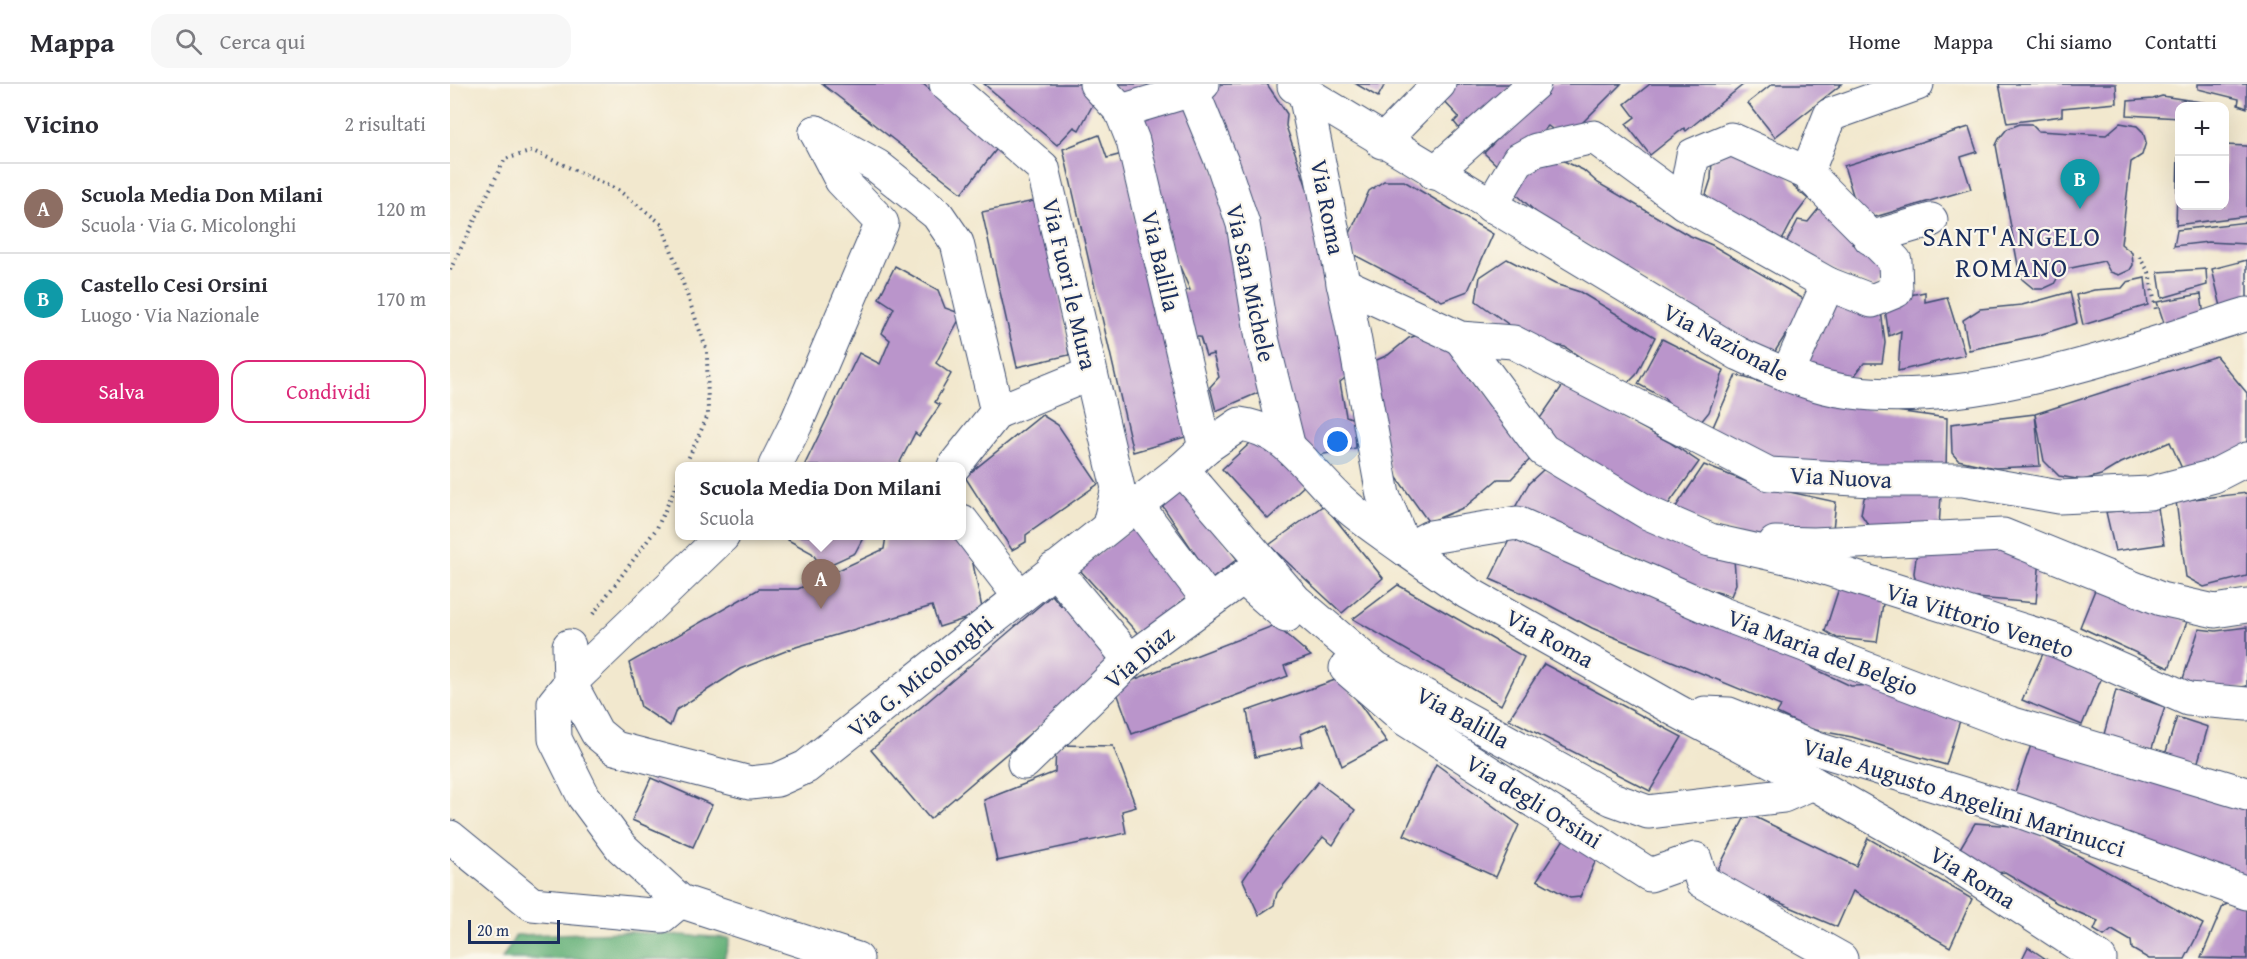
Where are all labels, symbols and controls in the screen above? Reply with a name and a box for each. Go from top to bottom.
search box [151,14,571,68]
text: Mappa [30,21,115,62]
icon: search [172,25,205,58]
text: Cerca qui [220,25,305,57]
text: Home [1849,26,1901,57]
text: Mappa [1934,26,1993,57]
text: Chi siamo [2026,26,2112,57]
text: Contatti [2145,26,2217,57]
map controls [2175,102,2229,210]
button: + [2175,102,2229,156]
text: Vicino [24,104,99,143]
text: 2 risultati [345,109,426,138]
street label: Via Roma [1302,156,1354,258]
button: − [2175,156,2229,210]
pin: B [2060,160,2100,209]
text: Scuola Media Don Milani [81,178,323,210]
text: A [37,194,50,223]
text: 120 m [376,194,426,223]
street label: Via Fuori le Mura [1033,195,1107,374]
street label: Via San Michele [1217,201,1285,365]
street label: Via Balilla [1132,207,1190,315]
text: Scuola · Via G. Micolonghi [81,210,296,239]
district label: SANT'ANGELO ROMANO [1923,216,2101,287]
text: Castello Cesi Orsini [81,268,268,300]
text: B [37,284,50,313]
text: 170 m [376,284,426,313]
street label: Via Nazionale [1657,294,1795,390]
text: Luogo · Via Nazionale [81,300,259,329]
button: Salva [24,360,219,423]
button: Condividi [231,360,426,423]
your location [1323,427,1352,456]
street label: Via Nuova [1789,457,1894,497]
popup [675,462,966,540]
text: Scuola Media Don Milani [700,471,941,503]
text: Scuola [700,503,754,532]
pin: A [802,560,841,609]
street label: Via Vittorio Veneto [1881,573,2079,667]
street label: Via Roma [1499,599,1601,677]
street label: Via Maria del Belgio [1722,599,1924,705]
street label: Via G. Micolonghi [840,606,1000,746]
street label: Via Diaz [1096,617,1182,697]
street label: Via Balilla [1410,677,1517,757]
street label: Viale Augusto Angelini Marinucci [1798,728,2130,866]
street label: Via degli Orsini [1459,745,1609,857]
street label: Via Roma [1923,837,2024,918]
scale bar [468,917,560,944]
text: 20 m [477,918,509,942]

